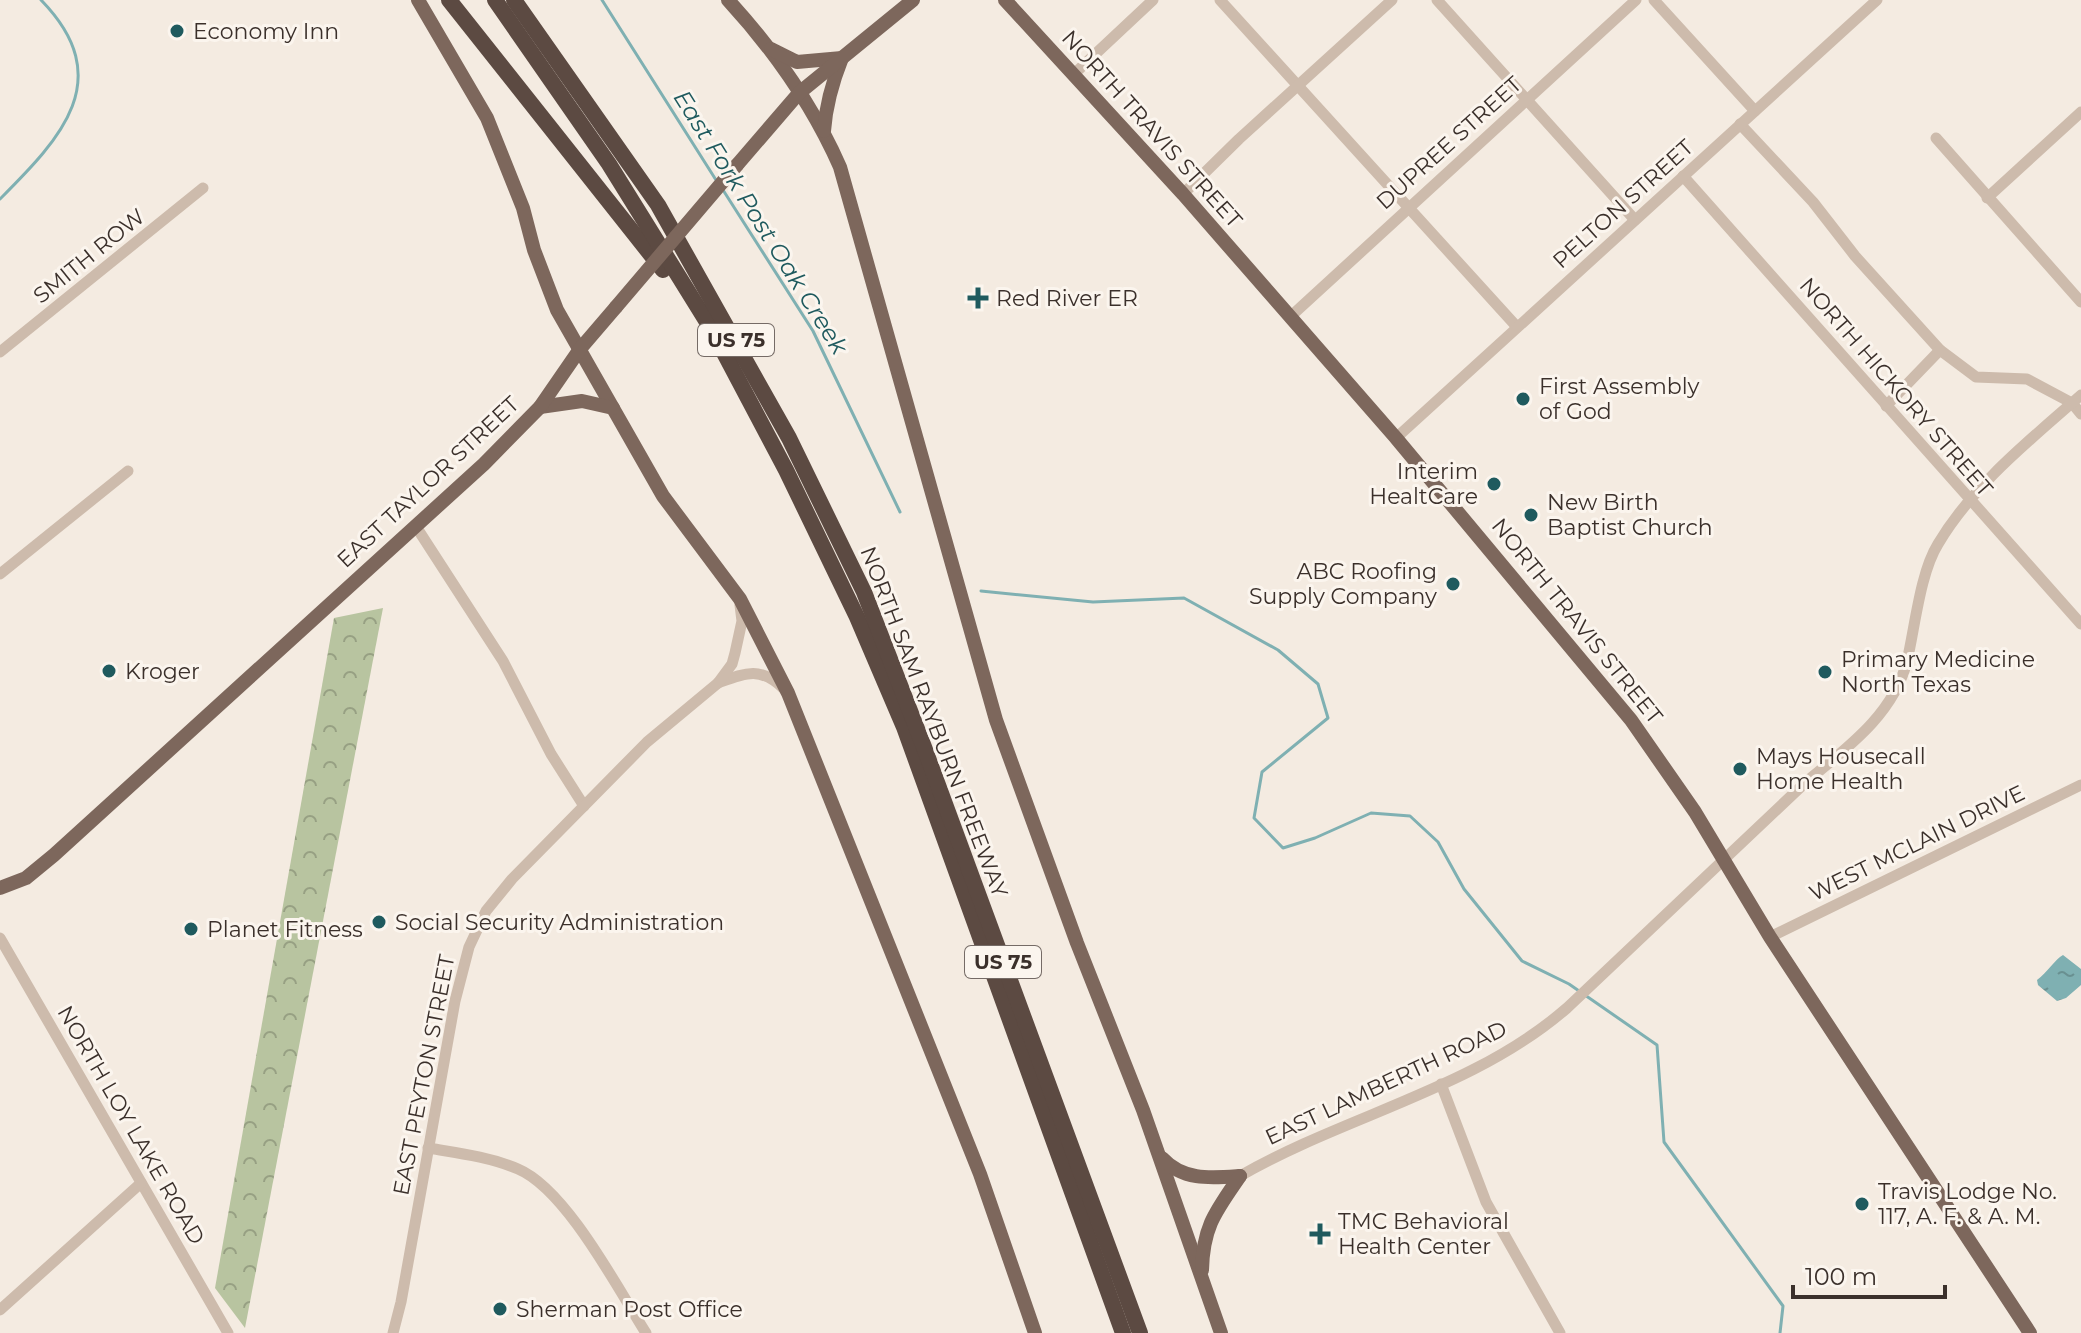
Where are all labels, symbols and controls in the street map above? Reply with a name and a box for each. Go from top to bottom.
place label: Economy Inn [193,18,339,45]
marker: Economy Inn [168,22,186,40]
street label: NORTH TRAVIS STREET [1056,25,1248,234]
street label: DUPREE STREET [1371,70,1527,215]
water label: East Fork Post Oak Creek [668,84,855,361]
street label: PELTON STREET [1547,134,1699,274]
street label: SMITH ROW [28,203,150,309]
street label: NORTH HICKORY STREET [1794,272,1999,502]
place label: Red River ER [996,285,1138,312]
marker: Red River ER [967,287,989,309]
road number: US 75 [698,324,774,356]
place label: First Assembly of God [1539,373,1700,425]
street label: EAST TAYLOR STREET [331,390,525,573]
marker: First Assembly of God [1514,390,1532,408]
place label: Interim HealtCare [1369,458,1478,510]
marker: Interim HealtCare [1485,475,1503,493]
place label: New Birth Baptist Church [1547,489,1713,541]
marker: New Birth Baptist Church [1522,506,1540,524]
street label: NORTH TRAVIS STREET [1486,513,1668,730]
street label: NORTH SAM RAYBURN FREEWAY [854,543,1014,901]
place label: ABC Roofing Supply Company [1249,558,1437,610]
marker: ABC Roofing Supply Company [1444,575,1462,593]
place label: Primary Medicine North Texas [1841,646,2035,698]
place label: Kroger [125,658,200,685]
marker: Kroger [100,662,118,680]
marker: Primary Medicine North Texas [1816,663,1834,681]
place label: Mays Housecall Home Health [1756,743,1926,795]
marker: Mays Housecall Home Health [1731,760,1749,778]
street label: WEST MCLAIN DRIVE [1805,779,2029,907]
place label: Social Security Administration [395,909,724,936]
marker: Social Security Administration [370,913,388,931]
place label: Planet Fitness [207,916,363,943]
marker: Planet Fitness [182,920,200,938]
road number: US 75 [965,946,1041,978]
street label: EAST PEYTON STREET [387,952,461,1198]
street label: NORTH LOY LAKE ROAD [51,1001,211,1249]
street label: EAST LAMBERTH ROAD [1261,1015,1511,1151]
place label: Travis Lodge No. 117, A. F. & A. M. [1878,1178,2057,1230]
marker: Travis Lodge No. 117, A. F. & A. M. [1853,1195,1871,1213]
place label: TMC Behavioral Health Center [1338,1208,1509,1260]
marker: TMC Behavioral Health Center [1309,1223,1331,1245]
scale bar [1793,1249,1945,1299]
text: 100 m [1805,1262,1877,1291]
place label: Sherman Post Office [516,1296,743,1323]
marker: Sherman Post Office [491,1300,509,1318]

